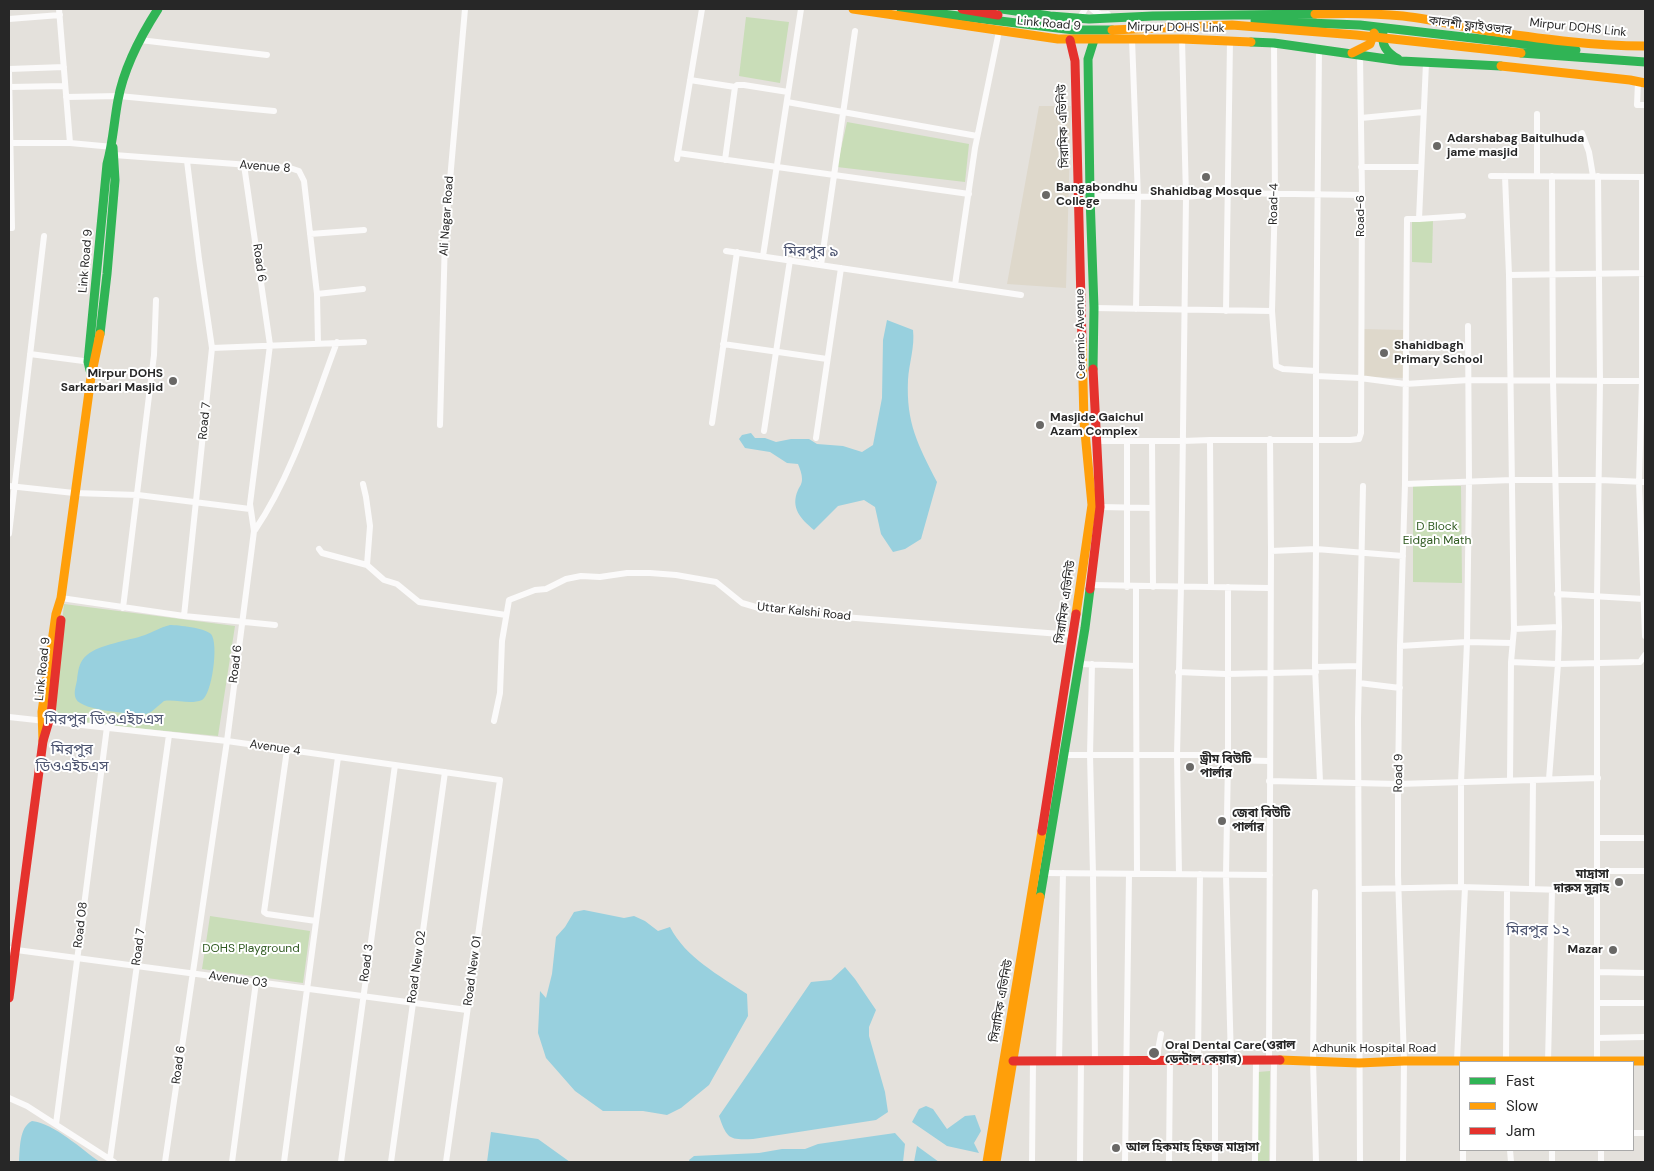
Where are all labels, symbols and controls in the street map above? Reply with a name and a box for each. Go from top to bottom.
street label: Link Road 9 [1016,14,1082,34]
street label: কালশী ফ্লাইওভার [1428,14,1512,38]
street label: Mirpur DOHS Link [1529,16,1627,40]
street label: Mirpur DOHS Link [1127,20,1225,36]
street label: সিরামিক এভিনিউ [1055,84,1073,168]
place label: Adarshabag Baitulhuda jame masjid [1447,132,1584,160]
marker: Adarshabag Baitulhuda jame masjid [1431,140,1443,152]
street label: Avenue 8 [239,158,291,176]
marker: Shahidbag Mosque [1200,171,1212,183]
street label: Ali Nagar Road [437,175,457,257]
place label: Bangabondhu College [1056,181,1138,209]
street label: Road-4 [1266,183,1282,225]
place label: Shahidbag Mosque [1150,185,1262,199]
marker: Bangabondhu College [1040,189,1052,201]
street label: Road-6 [1354,195,1368,237]
street label: Link Road 9 [76,228,96,294]
street label: Road 6 [249,243,269,283]
district label: মিরপুর ৯ [784,243,838,261]
street label: Ceramic Avenue [1073,288,1089,380]
place label: Shahidbagh Primary School [1394,339,1483,367]
marker: Shahidbagh Primary School [1378,347,1390,359]
place label: Mirpur DOHS Sarkarbari Masjid [61,367,163,395]
marker: Mirpur DOHS Sarkarbari Masjid [167,375,179,387]
street label: Road 7 [196,402,214,440]
place label: Masjide Gaichul Azam Complex [1050,411,1143,439]
marker: Masjide Gaichul Azam Complex [1034,419,1046,431]
park label: D Block Eidgah Math [1403,520,1471,548]
street label: সিরামিক এভিনিউ [1053,560,1079,644]
street label: Uttar Kalshi Road [756,600,852,624]
street label: Link Road 9 [32,636,54,702]
street label: Road 6 [226,644,246,684]
district label: মিরপুর ডিওএইচএস [45,711,163,729]
street label: Avenue 4 [249,737,301,759]
district label: মিরপুর ডিওএইচএস [35,741,109,776]
place label: ড্রীম বিউটি পার্লার [1200,753,1252,781]
street label: Road 9 [1391,754,1407,792]
marker: ড্রীম বিউটি পার্লার [1184,761,1196,773]
place label: জেবা বিউটি পার্লার [1232,807,1290,835]
marker: জেবা বিউটি পার্লার [1216,815,1228,827]
place label: মাদ্রাসা দারুস সুন্নাহ [1554,868,1609,896]
marker: মাদ্রাসা দারুস সুন্নাহ [1613,876,1625,888]
street label: Road 08 [71,901,91,949]
district label: মিরপুর ১২ [1506,922,1570,940]
street label: Road 7 [129,927,149,967]
street label: Road New 02 [405,930,429,1004]
street label: Road New 01 [461,935,485,1007]
park label: DOHS Playground [202,942,300,956]
street label: Road 3 [357,943,377,983]
place label: Mazar [1568,943,1603,957]
marker: Mazar [1607,944,1619,956]
street label: সিরামিক এভিনিউ [988,959,1016,1043]
street label: Avenue 03 [208,969,268,991]
place label: Oral Dental Care(ওরাল ডেন্টাল কেয়ার) [1165,1039,1295,1067]
street label: Adhunik Hospital Road [1312,1042,1436,1056]
street label: Road 6 [169,1045,189,1085]
marker: Oral Dental Care(ওরাল ডেন্টাল কেয়ার) [1147,1046,1161,1060]
legend [1459,1061,1634,1151]
text: Fast [1506,1071,1535,1091]
text: Slow [1506,1096,1538,1116]
text: Jam [1506,1121,1535,1141]
place label: আল হিকমাহ হিফজ মাদ্রাসা [1126,1141,1259,1155]
marker: আল হিকমাহ হিফজ মাদ্রাসা [1110,1142,1122,1154]

